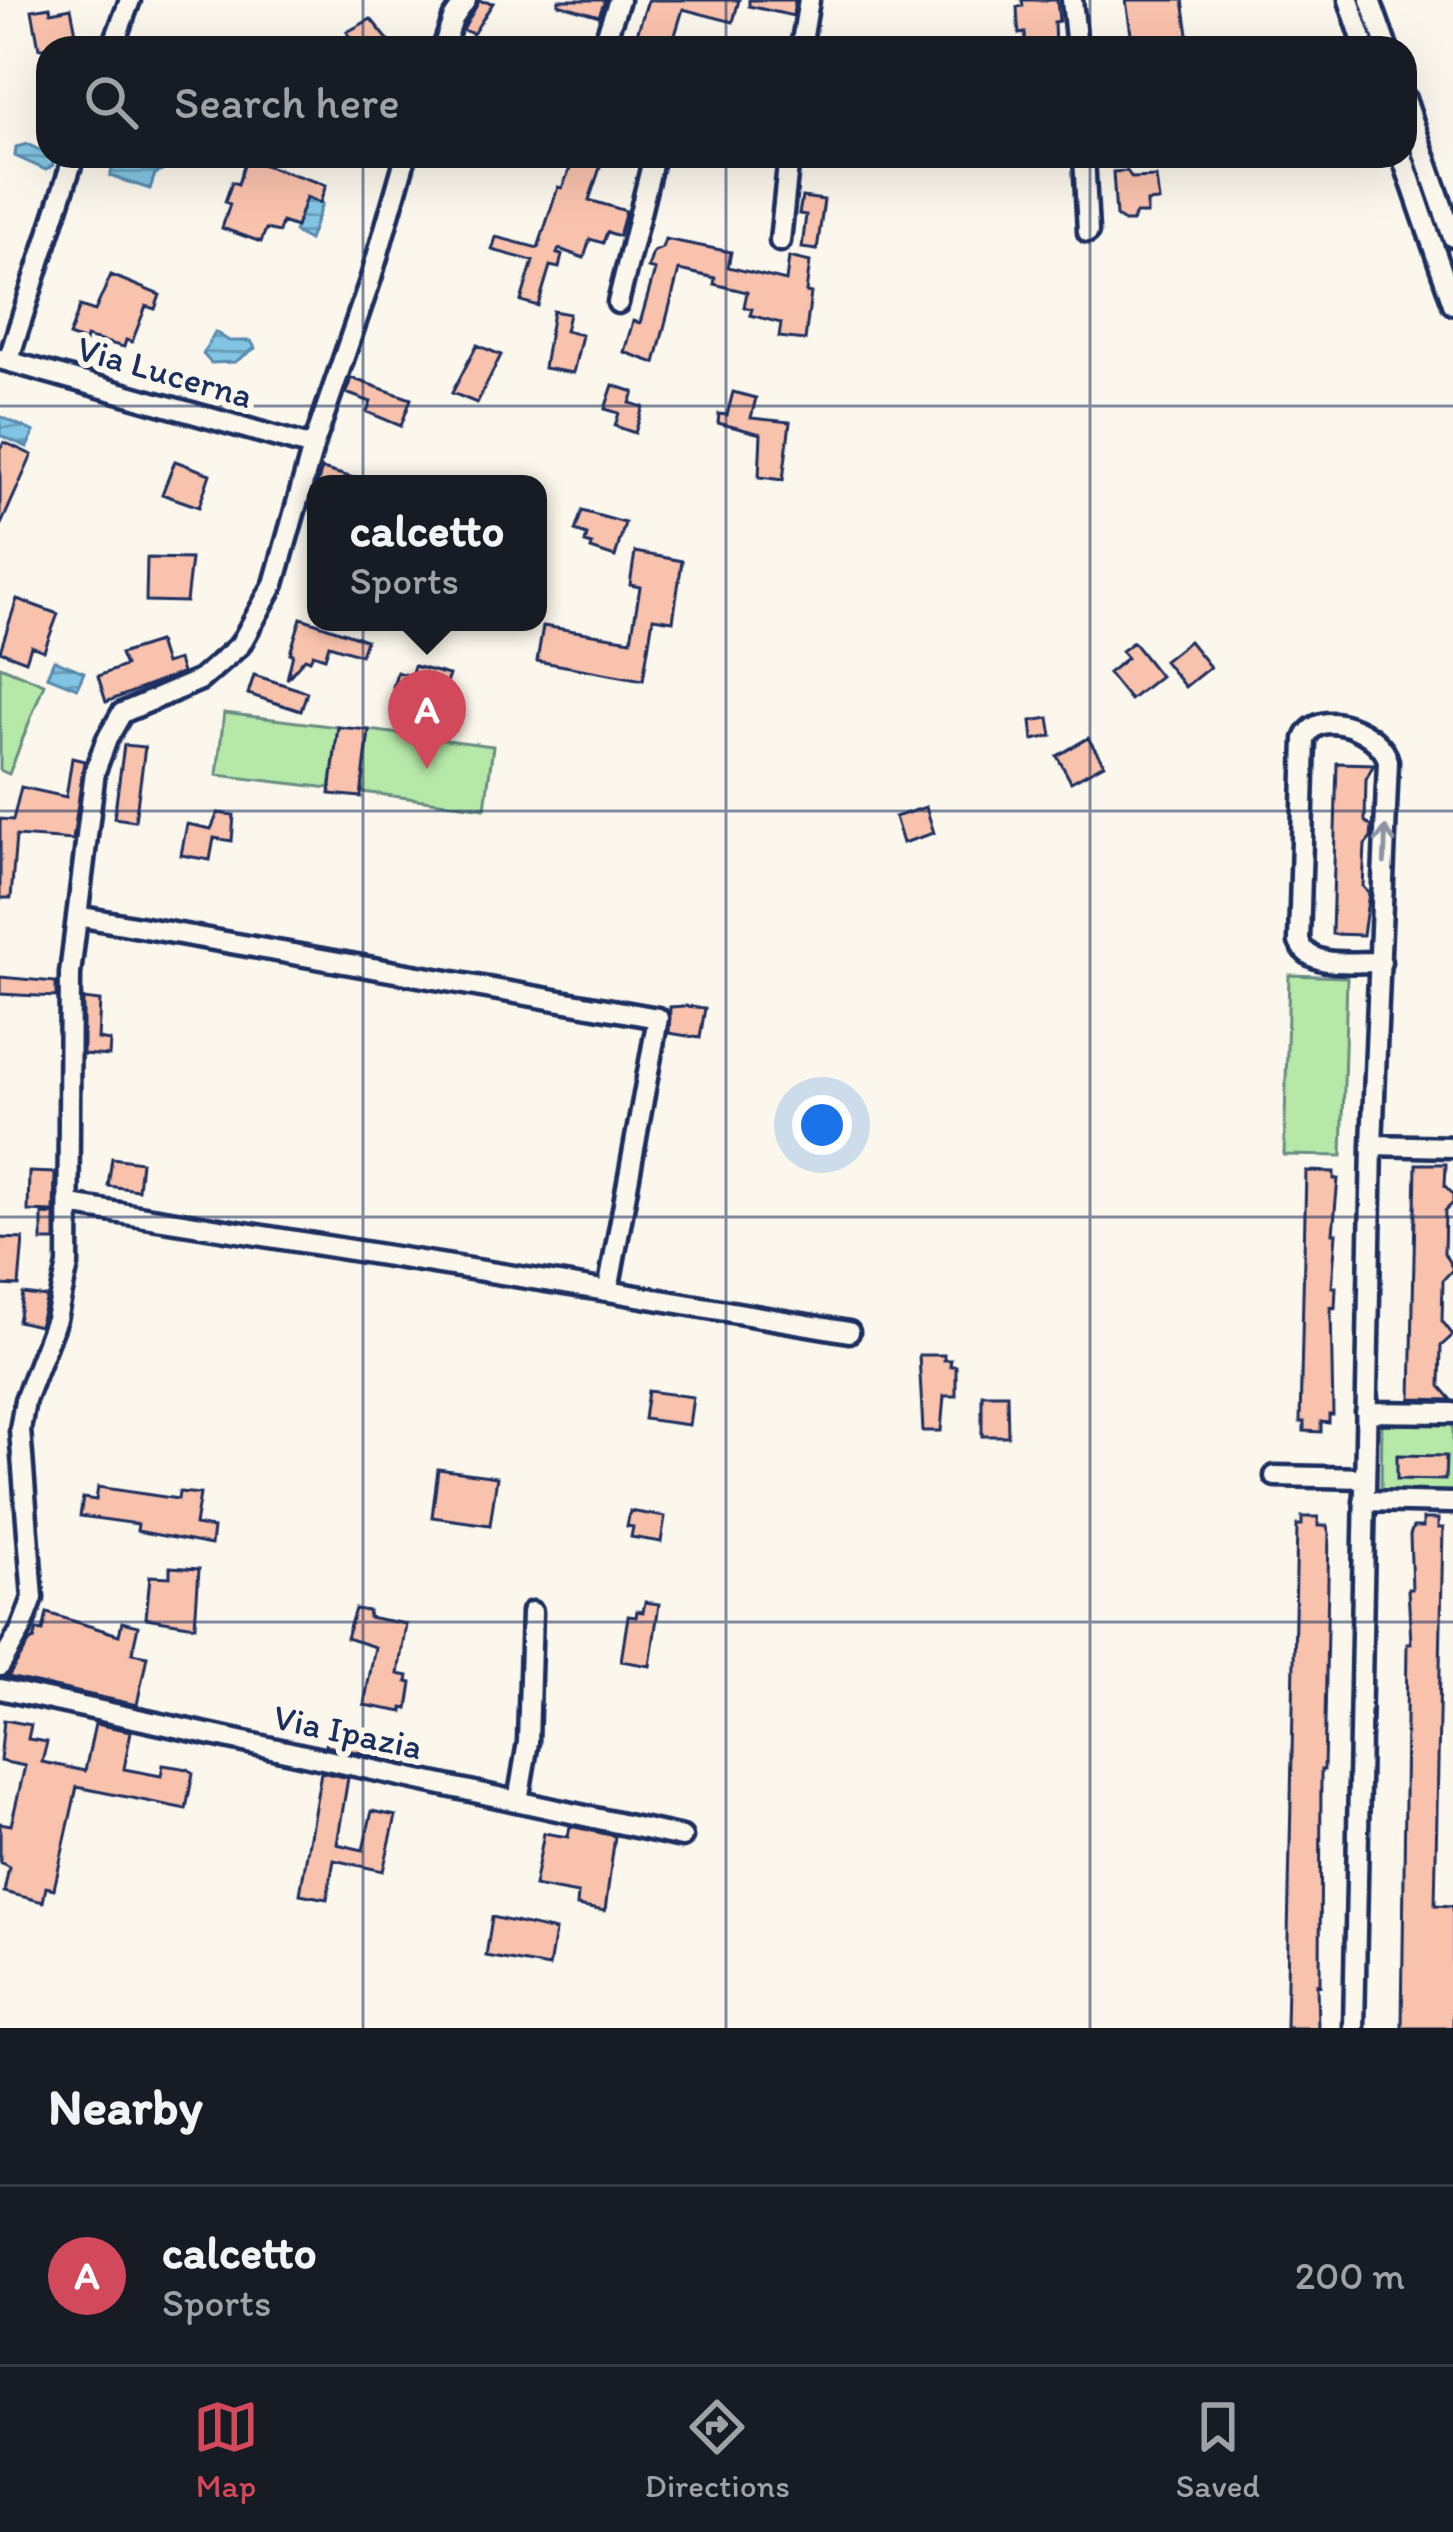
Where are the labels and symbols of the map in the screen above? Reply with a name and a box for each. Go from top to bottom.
street label: Via Lucerna [72,326,257,417]
pin: A [388,670,466,769]
one-way arrow [1374,826,1397,865]
your location [792,1095,852,1155]
street label: Via Ipazia [270,1695,426,1768]

